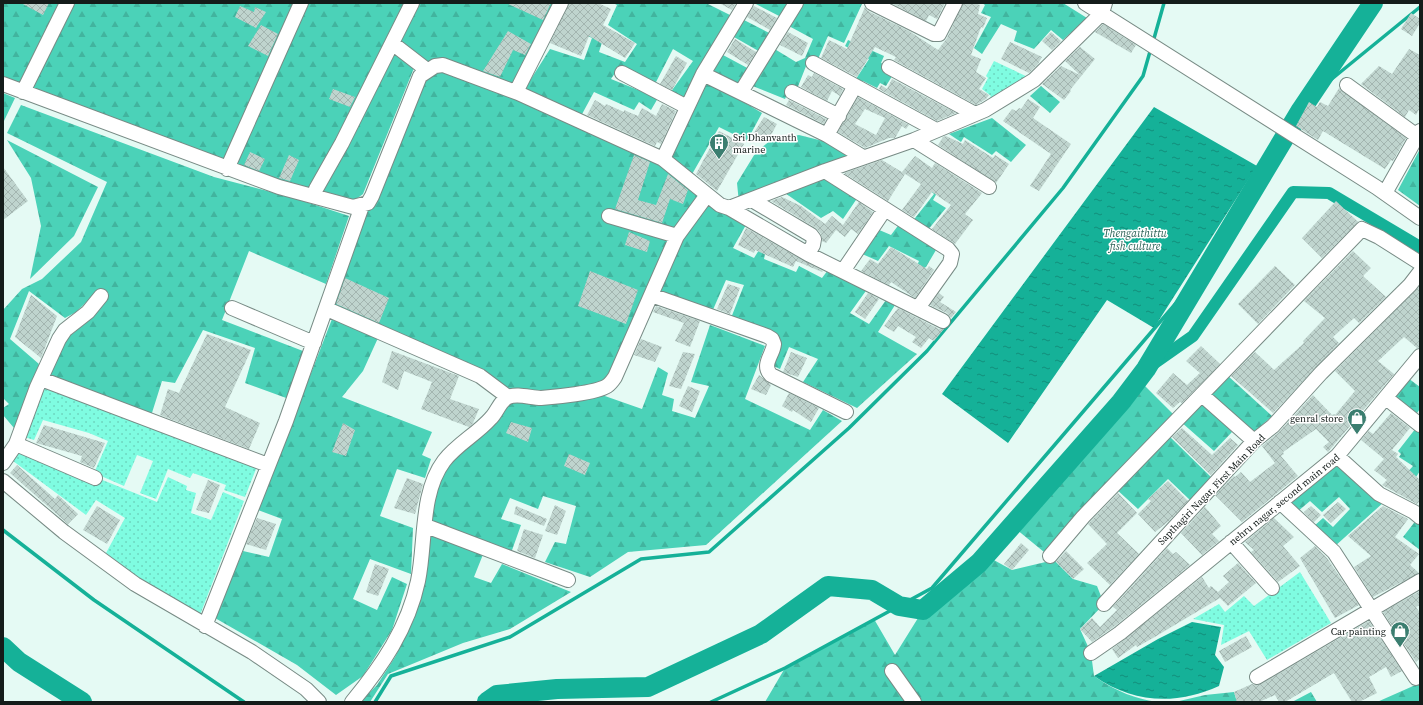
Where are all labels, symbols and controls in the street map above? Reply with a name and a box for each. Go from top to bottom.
place label: Sri Dhanvanth marine [733,131,797,156]
building icon: Sri Dhanvanth marine [708,132,730,160]
water label: Thengaithittu fish culture [1103,226,1168,254]
shop icon: genral store [1346,407,1368,435]
place label: genral store [1290,412,1343,425]
street label: Sapthagiri Nagar, First Main Road [1155,431,1268,548]
street label: nehru nagar, second main road [1226,450,1343,548]
shop icon: Car painting [1389,620,1411,648]
place label: Car painting [1331,625,1386,638]

